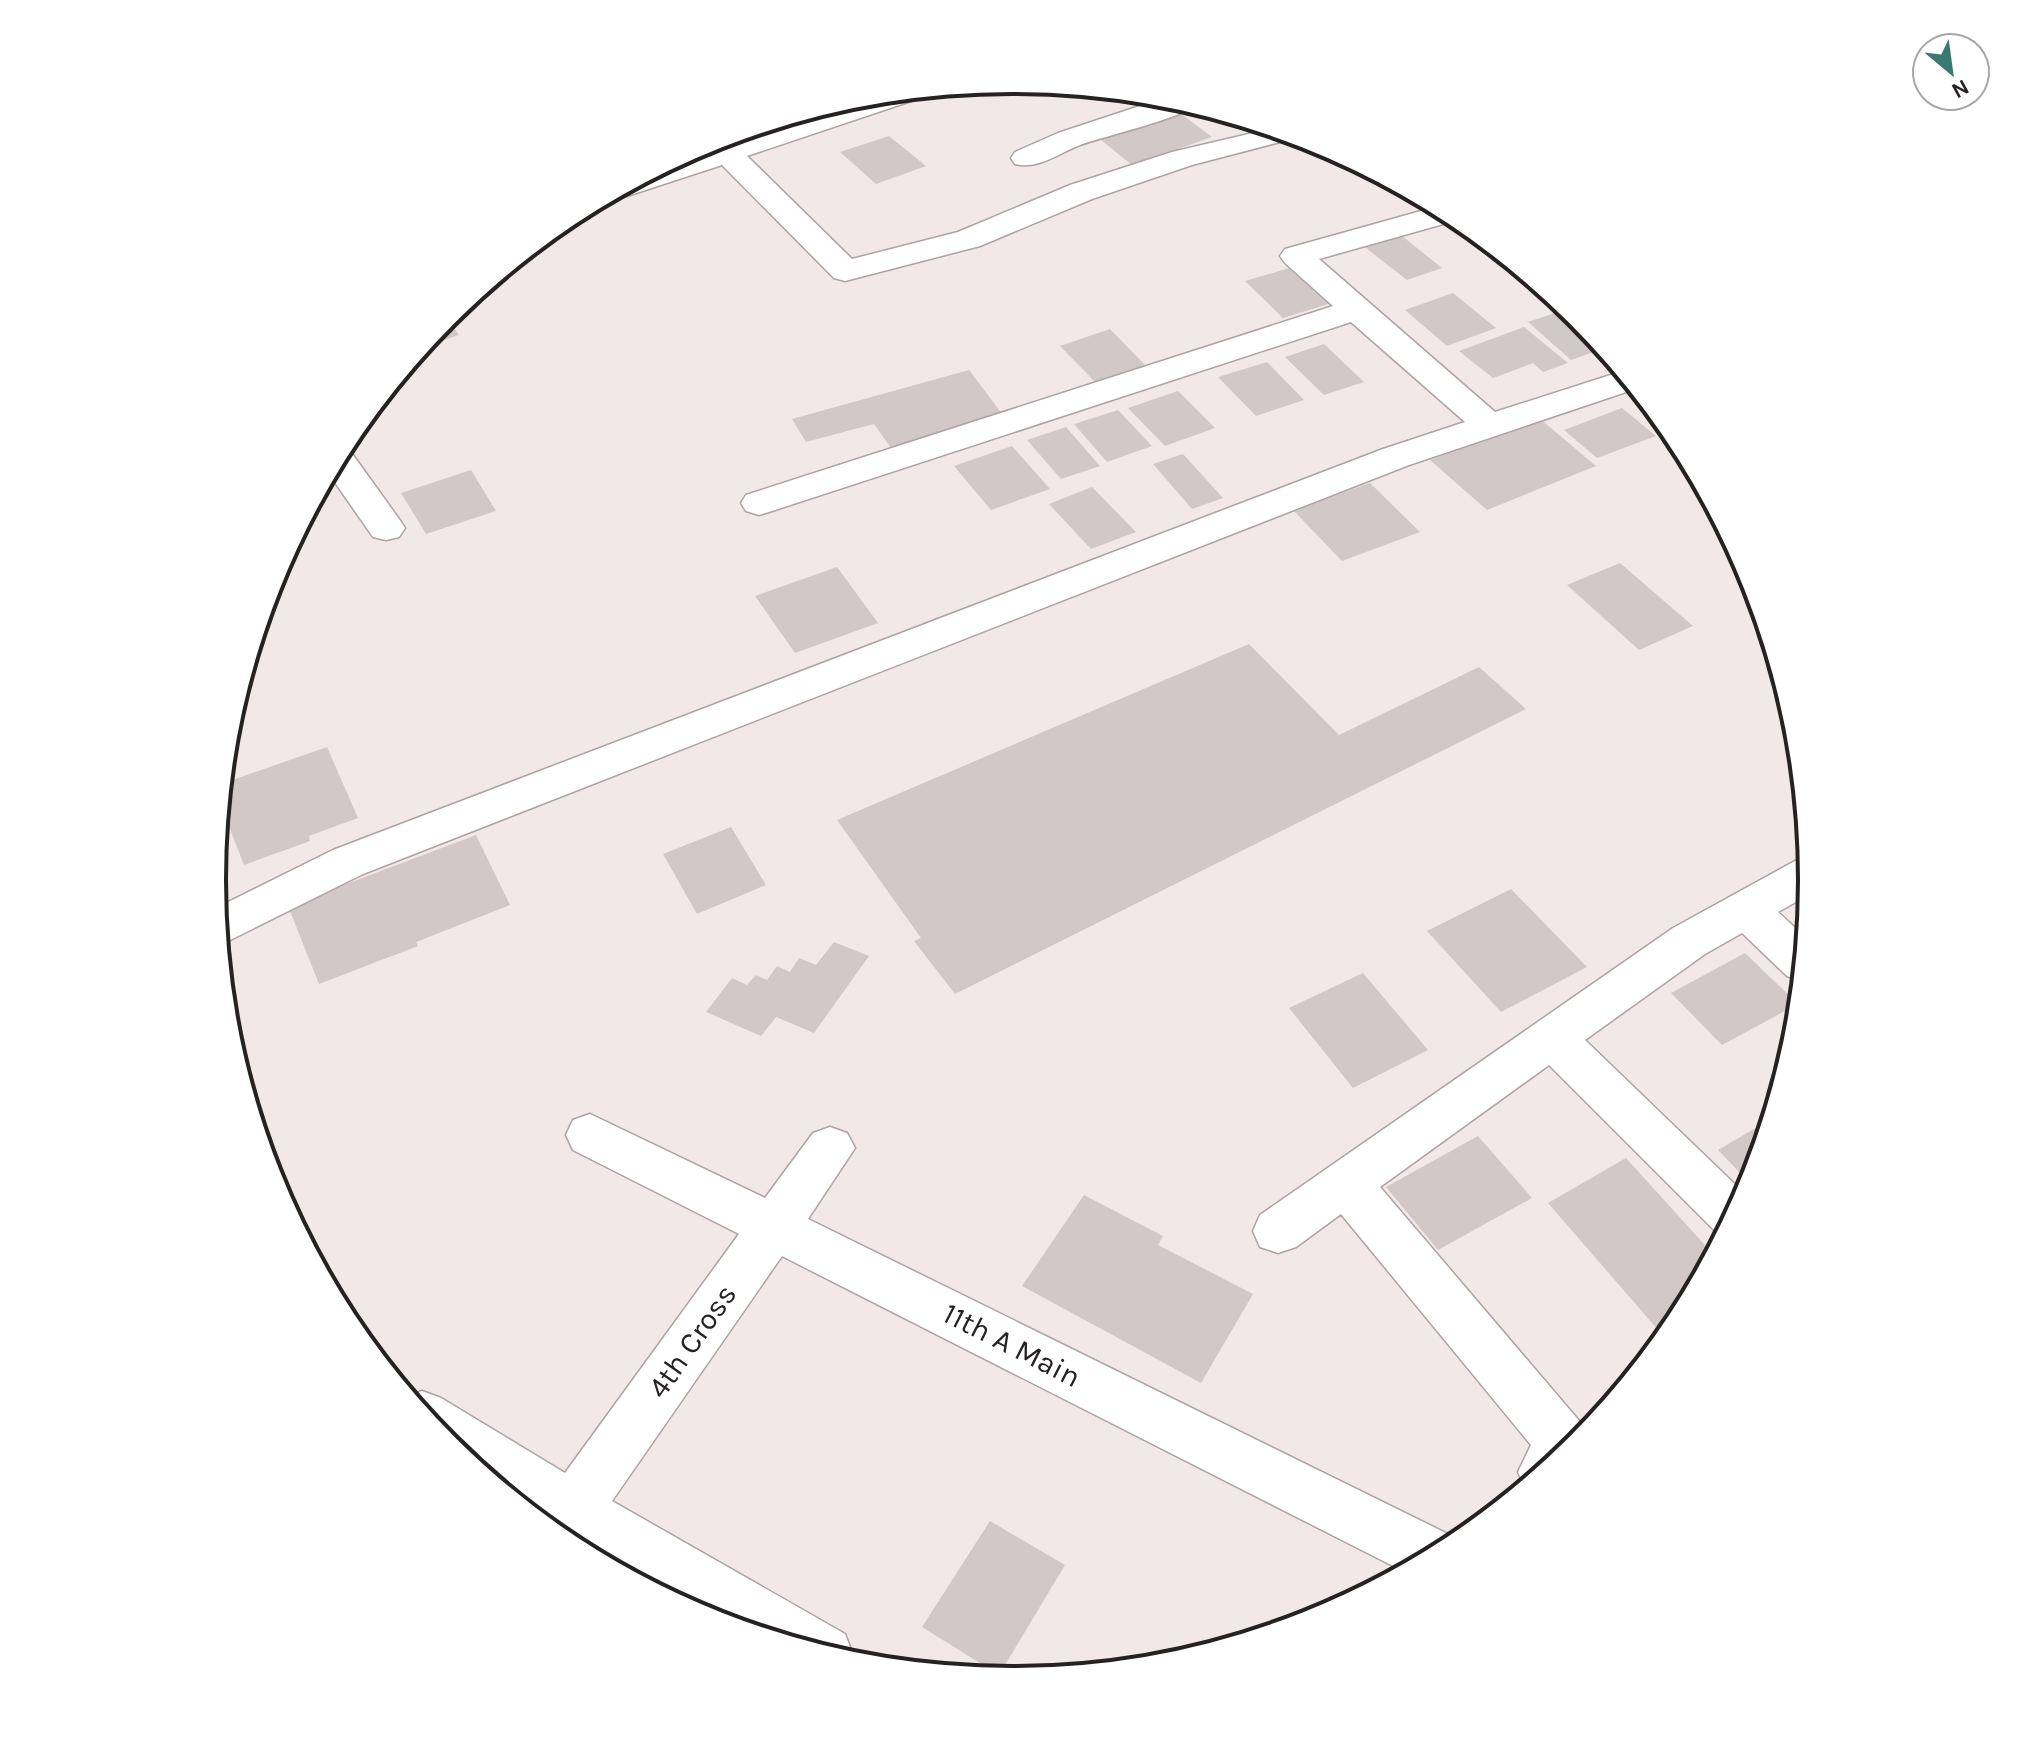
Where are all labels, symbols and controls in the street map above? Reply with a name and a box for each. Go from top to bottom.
north arrow [1911,32,1991,112]
text: N [1947,73,1973,104]
street label: 4th Cross [640,1277,744,1405]
street label: 11th A Main [937,1295,1087,1395]

